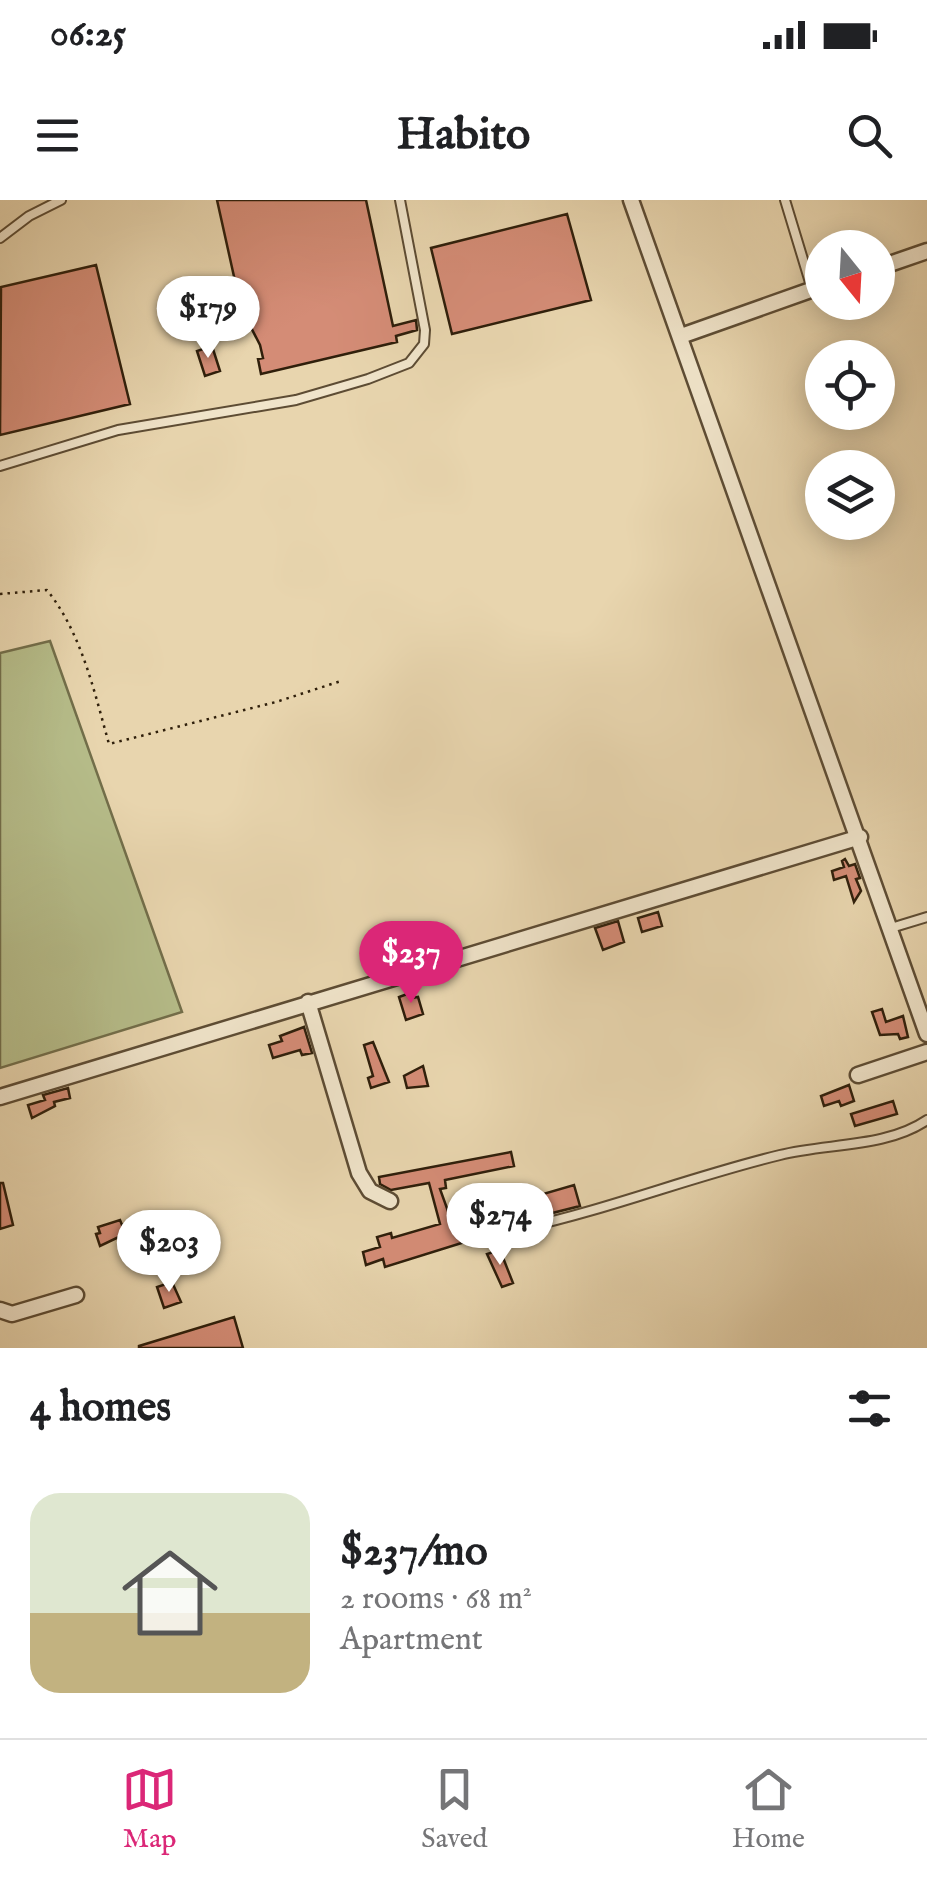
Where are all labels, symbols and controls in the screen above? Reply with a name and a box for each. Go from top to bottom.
text: 06:25 [50,11,126,59]
text: Habito [397,107,530,164]
icon: menu [30,108,85,163]
icon: search [842,108,897,163]
north arrow [805,230,895,320]
map controls [805,230,895,540]
pin: $179 [149,276,267,361]
text: $179 [179,288,237,329]
button: locate [805,340,895,430]
button: layers [805,450,895,540]
pin: $237 [352,921,470,1006]
text: $237 [381,933,441,974]
pin: $274 [441,1183,559,1268]
text: $274 [469,1195,531,1236]
pin: $203 [110,1210,228,1295]
text: $203 [139,1222,199,1263]
icon: filters [842,1381,897,1436]
text: 4 homes [30,1382,171,1435]
text: $237/mo [340,1526,488,1579]
icon: home [110,1533,230,1653]
text: 2 rooms · 68 m² [340,1579,532,1620]
text: Apartment [340,1620,483,1661]
tab: Map [122,1762,177,1857]
tab: Saved [421,1762,488,1857]
tab: Home [732,1762,805,1857]

